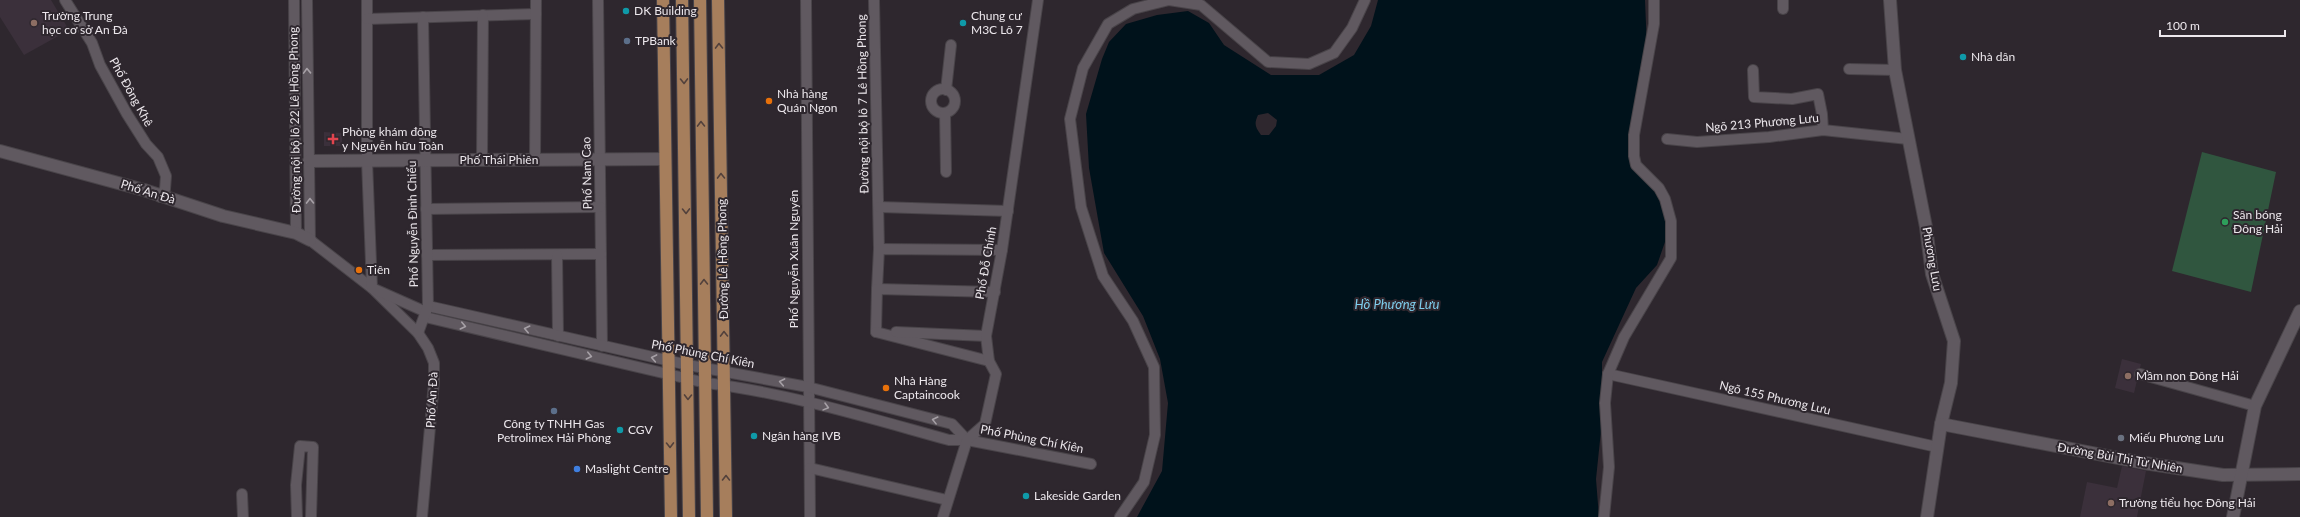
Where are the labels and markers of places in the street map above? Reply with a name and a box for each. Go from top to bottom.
place label: DK Building [634,3,697,18]
marker: DK Building [621,6,631,16]
place label: Trường Trung học cơ sở An Đà [42,8,128,37]
place label: Chung cư M3C Lô 7 [971,8,1023,37]
marker: Trường Trung học cơ sở An Đà [29,18,39,28]
marker: Chung cư M3C Lô 7 [958,18,968,28]
place label: TPBank [635,33,677,48]
marker: TPBank [622,36,632,46]
place label: Nhà dân [1971,49,2015,64]
marker: Nhà dân [1958,52,1968,62]
place label: Nhà hàng Quán Ngon [777,86,838,115]
marker: Nhà hàng Quán Ngon [764,96,774,106]
place label: Phòng khám đông y Nguyễn hữu Toàn [342,124,444,153]
marker: Phòng khám đông y Nguyễn hữu Toàn [327,133,339,145]
place label: Sân bóng Đông Hải [2233,207,2283,236]
marker: Sân bóng Đông Hải [2220,217,2230,227]
place label: Tiên [367,262,390,277]
marker: Tiên [354,265,364,275]
place label: Mầm non Đông Hải [2136,368,2239,383]
marker: Mầm non Đông Hải [2123,371,2133,381]
place label: Nhà Hàng Captaincook [894,373,961,402]
marker: Nhà Hàng Captaincook [881,383,891,393]
marker: Công ty TNHH Gas Petrolimex Hải Phòng [549,406,559,416]
place label: Công ty TNHH Gas Petrolimex Hải Phòng [497,416,611,445]
place label: CGV [628,422,653,437]
marker: CGV [615,425,625,435]
place label: Ngân hàng IVB [762,428,841,443]
place label: Miếu Phương Lưu [2129,430,2224,445]
marker: Ngân hàng IVB [749,431,759,441]
marker: Miếu Phương Lưu [2116,433,2126,443]
place label: Maslight Centre [585,461,669,476]
marker: Maslight Centre [572,464,582,474]
place label: Lakeside Garden [1034,488,1121,503]
marker: Lakeside Garden [1021,491,1031,501]
place label: Trường tiểu học Đông Hải [2119,495,2256,510]
marker: Trường tiểu học Đông Hải [2106,498,2116,508]

